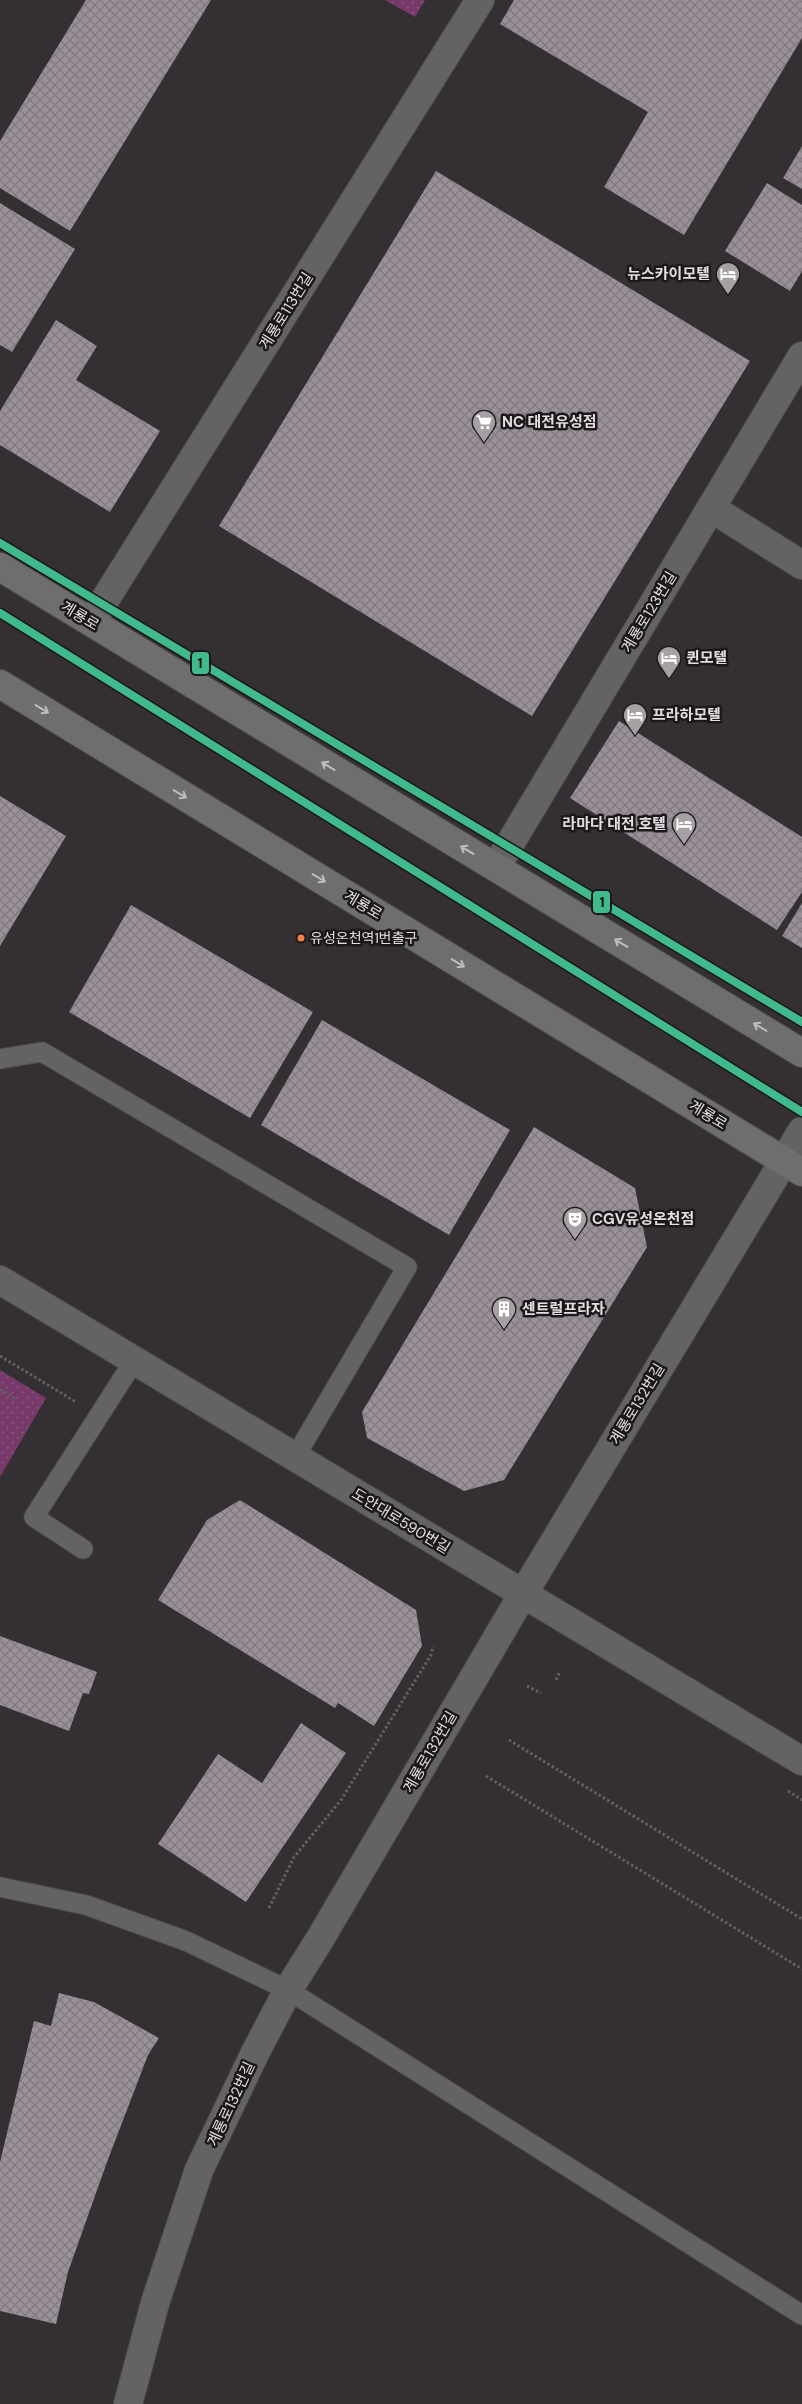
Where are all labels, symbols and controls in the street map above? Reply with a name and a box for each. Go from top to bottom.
hotel icon: 뉴스카이모텔 [715,261,741,295]
place label: 뉴스카이모텔 [627,264,710,284]
street label: 계룡로113번길 [254,269,318,353]
supermarket icon: NC 대전유성점 [471,409,497,443]
place label: NC 대전유성점 [502,412,597,432]
street label: 계룡로123번길 [617,568,681,656]
street label: 계룡로 [57,597,103,635]
hotel icon: 퀸모텔 [656,645,682,679]
place label: 퀸모텔 [686,648,727,668]
line badge: 1 [191,651,210,675]
text: 1 [197,654,203,672]
hotel icon: 프라하모텔 [622,702,648,736]
one-way arrow [34,705,48,715]
place label: 프라하모텔 [652,705,721,725]
one-way arrow [322,760,336,770]
one-way arrow [173,789,187,799]
hotel icon: 라마다 대전 호텔 [671,811,697,845]
place label: 라마다 대전 호텔 [562,814,666,834]
one-way arrow [461,844,475,854]
one-way arrow [312,874,326,884]
street label: 계룡로 [340,886,386,924]
line badge: 1 [592,890,611,914]
text: 1 [599,893,605,911]
place label: 유성온천역1번출구 [310,929,418,947]
marker: 유성온천역1번출구 [296,933,306,943]
one-way arrow [615,938,629,948]
one-way arrow [451,957,465,968]
one-way arrow [754,1022,768,1032]
street label: 계룡로 [685,1096,731,1134]
theatre icon: CGV유성온천점 [562,1206,588,1240]
place label: CGV유성온천점 [592,1209,694,1229]
building icon: 센트럴프라자 [491,1296,517,1330]
place label: 센트럴프라자 [522,1299,605,1319]
street label: 계룡로132번길 [605,1360,669,1448]
street label: 도안대로590번길 [348,1484,454,1558]
street label: 계룡로132번길 [399,1708,461,1796]
street label: 계룡로132번길 [203,2058,259,2150]

